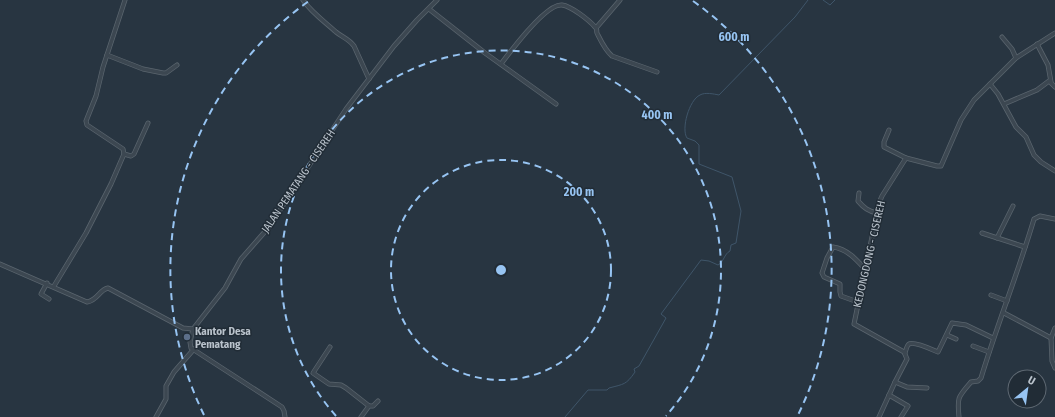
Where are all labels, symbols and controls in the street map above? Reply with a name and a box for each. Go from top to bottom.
text: 600 m [718,30,750,44]
text: 400 m [642,108,672,122]
street label: JALAN PEMATANG - CISEREH [259,127,338,236]
text: 200 m [563,185,594,199]
street label: KEDONGDONG - CISEREH [851,199,888,309]
centre of rings [494,263,508,277]
place label: Kantor Desa Pematang [195,325,251,351]
marker: Kantor Desa Pematang [182,332,192,342]
north arrow [1007,369,1047,409]
text: U [1026,373,1038,388]

